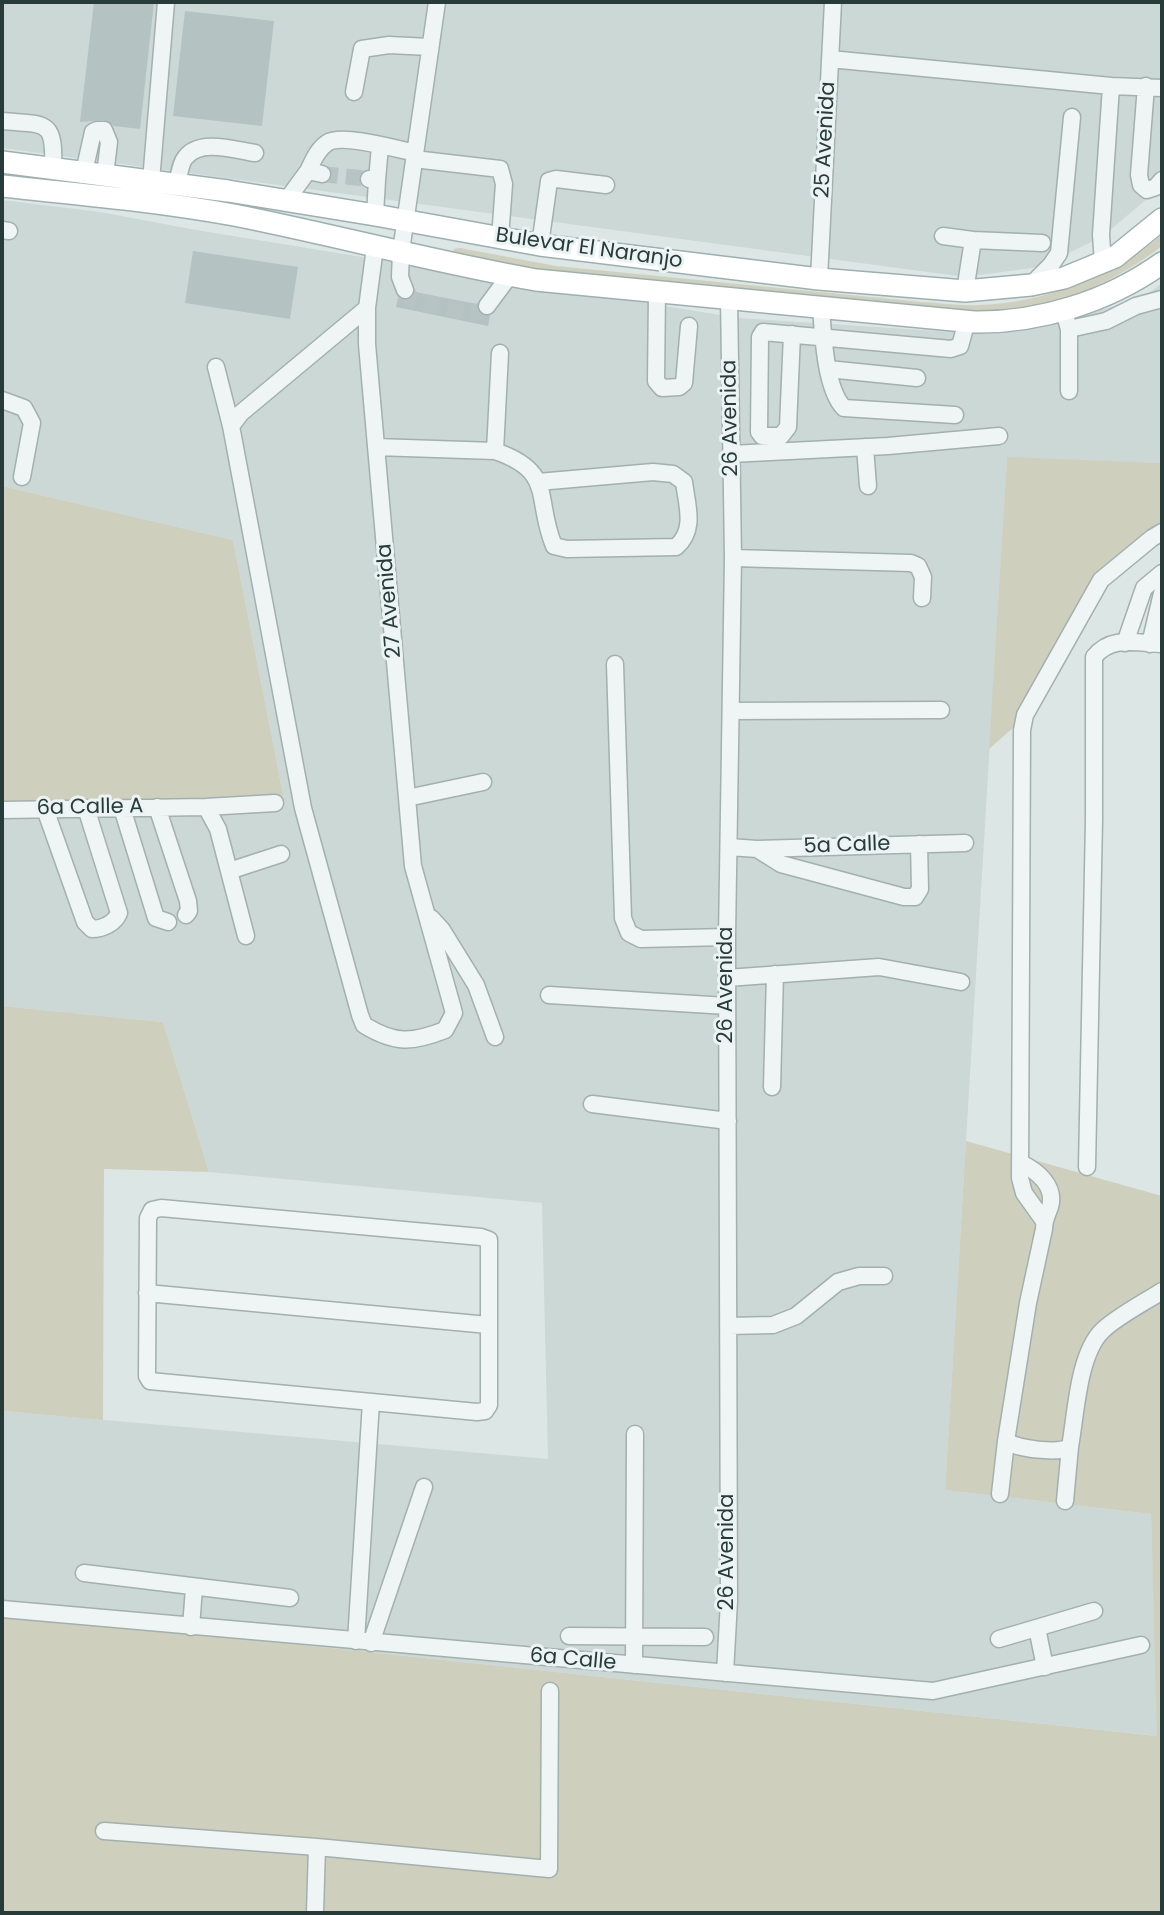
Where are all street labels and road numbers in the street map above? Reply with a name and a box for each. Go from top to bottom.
street label: 25 Avenida [810,81,842,199]
street label: Bulevar El Naranjo [494,223,684,275]
street label: 26 Avenida [717,359,745,477]
street label: 27 Avenida [372,543,408,659]
street label: 6a Calle A [36,794,144,822]
street label: 5a Calle [803,832,891,860]
street label: 26 Avenida [714,927,740,1043]
street label: 26 Avenida [715,1494,741,1610]
street label: 6a Calle [529,1644,617,1676]

